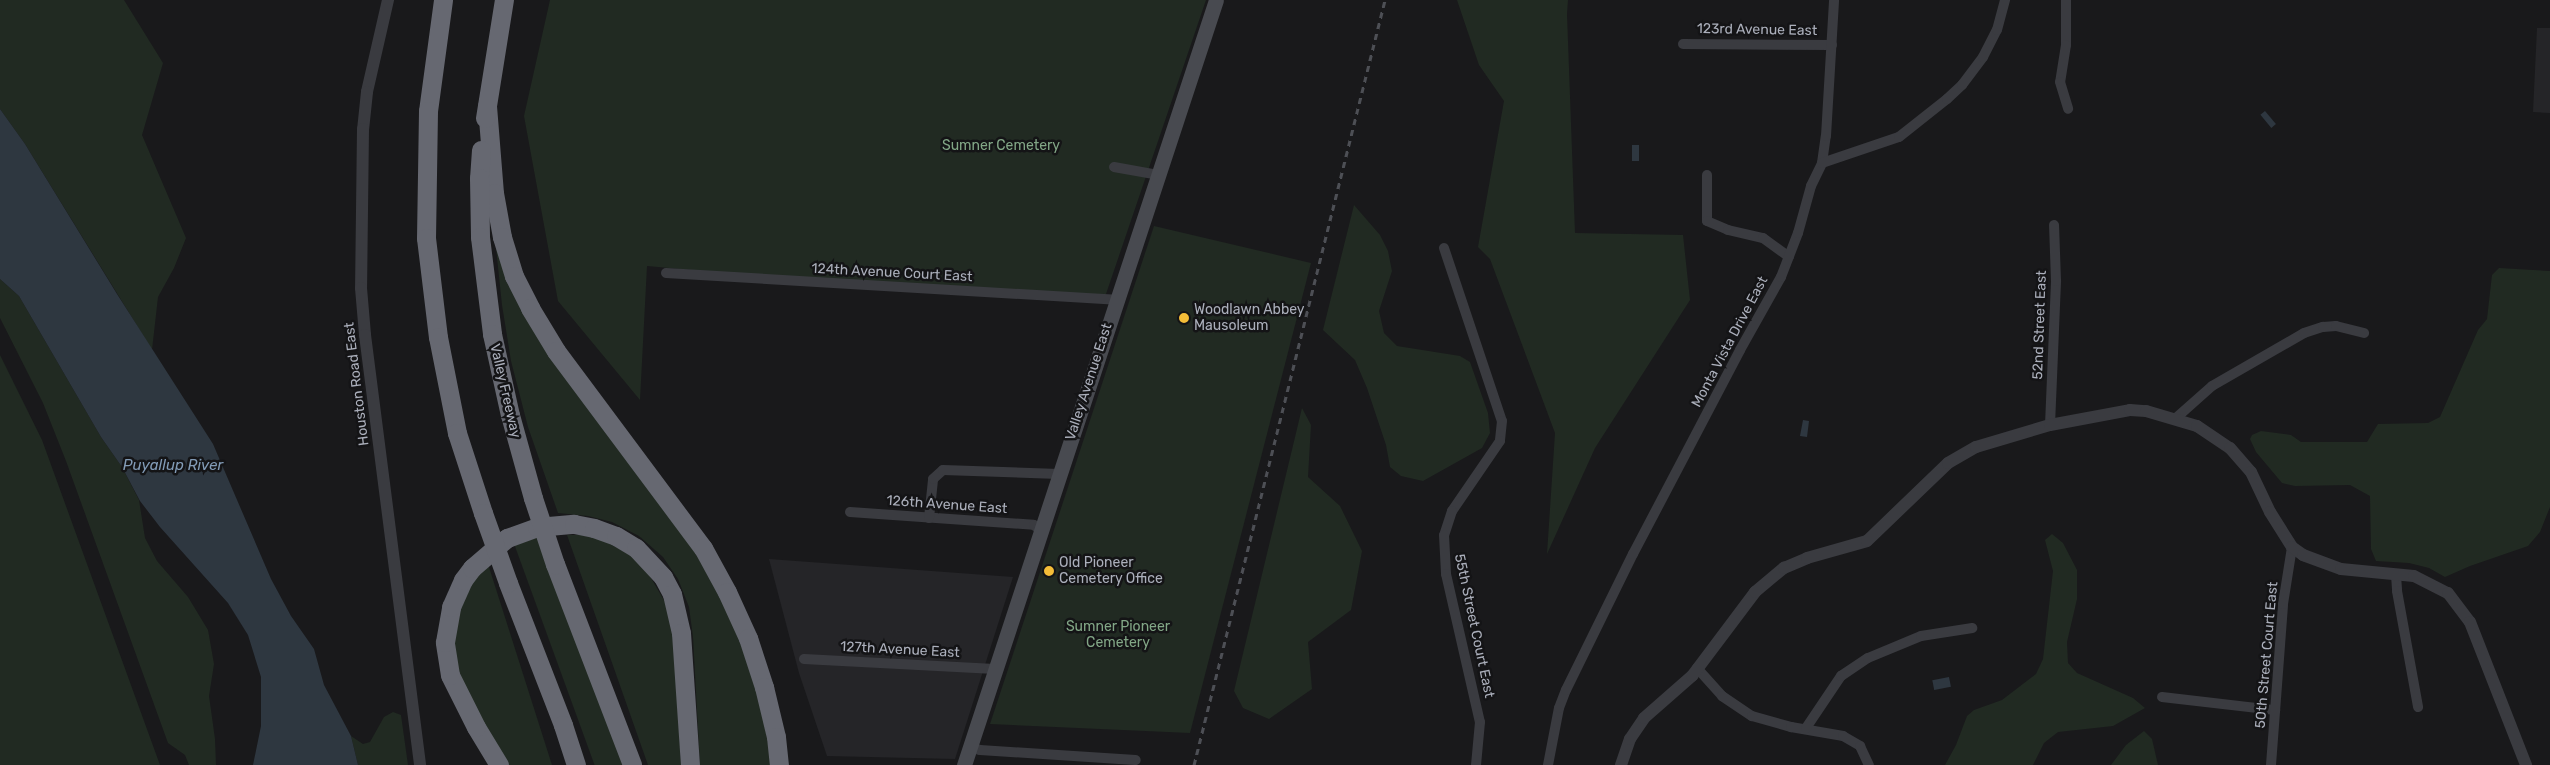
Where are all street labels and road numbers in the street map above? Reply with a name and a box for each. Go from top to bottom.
street label: 123rd Avenue East [1696,21,1818,39]
street label: 124th Avenue Court East [811,260,973,286]
street label: 52nd Street East [2030,270,2050,380]
street label: Monta Vista Drive East [1688,273,1772,411]
street label: Houston Road East [341,321,373,447]
street label: Valley Avenue East [1062,321,1116,443]
street label: Valley Freeway [486,342,524,440]
street label: 126th Avenue East [886,492,1008,518]
street label: 55th Street Court East [1451,552,1497,700]
street label: 50th Street Court East [2252,581,2282,729]
street label: 127th Avenue East [840,638,960,662]

